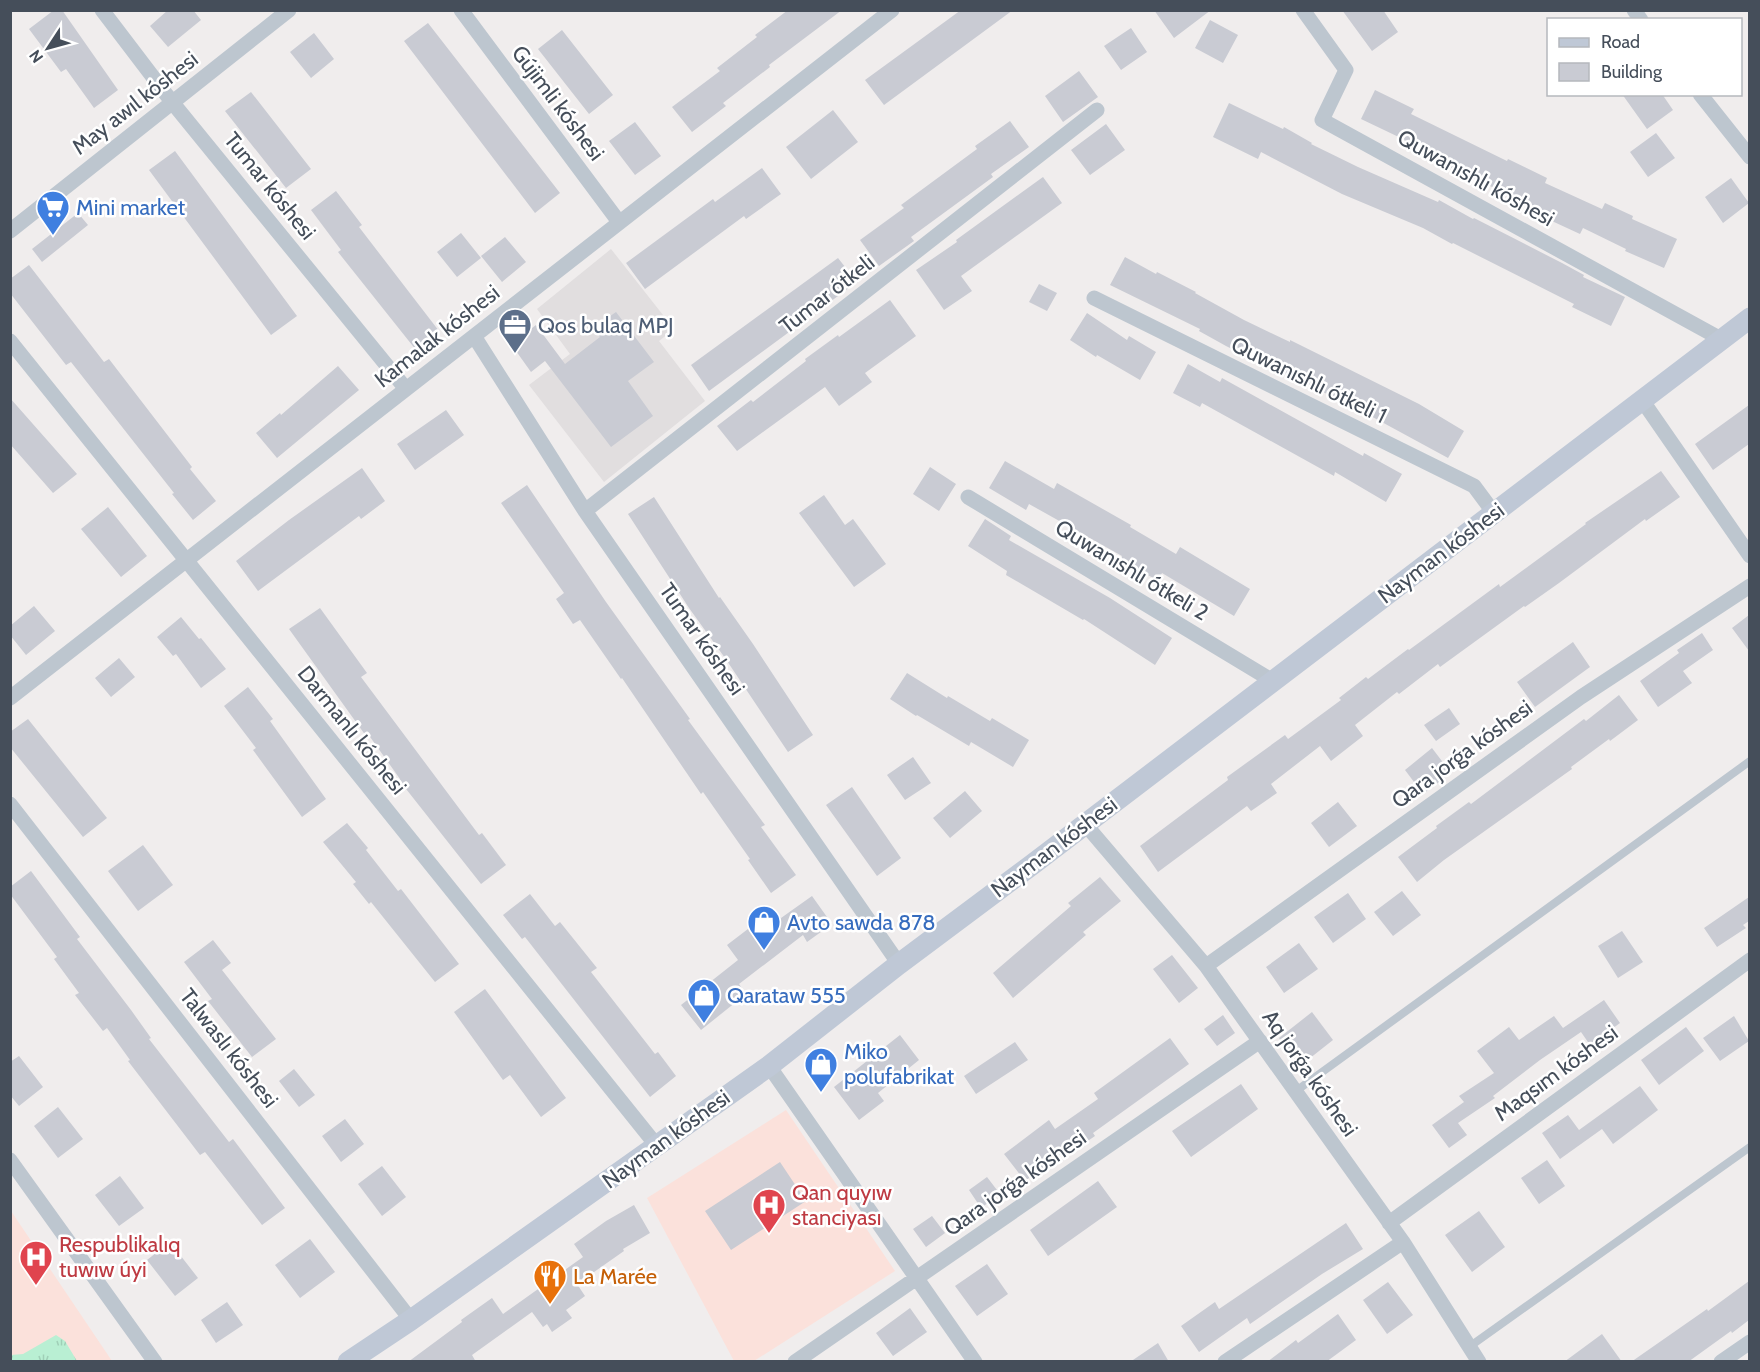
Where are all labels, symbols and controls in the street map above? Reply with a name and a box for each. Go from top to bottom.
north arrow [18,18,78,78]
legend [1547,18,1742,96]
text: Road [1601,31,1640,53]
street label: Gújimli kóshesi [506,40,610,166]
street label: May awıl kóshesi [67,45,203,161]
text: N [25,46,47,67]
text: Building [1601,61,1663,83]
street label: Quwanıshlı kóshesi [1393,124,1559,232]
street label: Tumar kóshesi [218,127,322,245]
supermarket icon: Mini market [35,189,71,236]
place label: Mini market [76,194,186,221]
street label: Tumar ótkeli [774,249,880,339]
street label: Kamalak kóshesi [369,279,505,393]
office icon: Qos bulaq MPJ [497,307,533,354]
place label: Qos bulaq MPJ [538,312,674,339]
street label: Quwanıshlı ótkeli 1 [1227,331,1391,429]
street label: Nayman kóshesi [1373,497,1509,609]
street label: Quwanıshlı ótkeli 2 [1051,514,1213,626]
street label: Tumar kóshesi [653,578,751,700]
street label: Darmanlı kóshesi [292,660,412,800]
street label: Qara jorǵa kóshesi [1386,694,1538,814]
street label: Nayman kóshesi [986,791,1122,903]
shop icon: Avto sawda 878 [746,904,782,951]
place label: Avto sawda 878 [787,909,936,936]
shop icon: Qarataw 555 [686,977,722,1024]
place label: Qarataw 555 [727,982,846,1009]
street label: Talwaslı kóshesi [174,983,284,1113]
street label: Aq jorǵa kóshesi [1256,1005,1364,1141]
street label: Maqsım kóshesi [1489,1019,1623,1127]
place label: Miko polufabrikat [844,1038,955,1090]
shop icon: Miko polufabrikat [803,1046,839,1093]
street label: Nayman kóshesi [597,1084,735,1194]
street label: Qara jorǵa kóshesi [939,1124,1091,1242]
place label: Qan quyıw stanciyası [792,1179,892,1231]
hospital icon: Qan quyıw stanciyası [751,1187,787,1234]
place label: Respublikalıq tuwıw úyi [59,1231,180,1283]
hospital icon: Respublikalıq tuwıw úyi [18,1239,54,1286]
restaurant icon: La Marée [532,1258,568,1305]
place label: La Marée [573,1263,657,1290]

